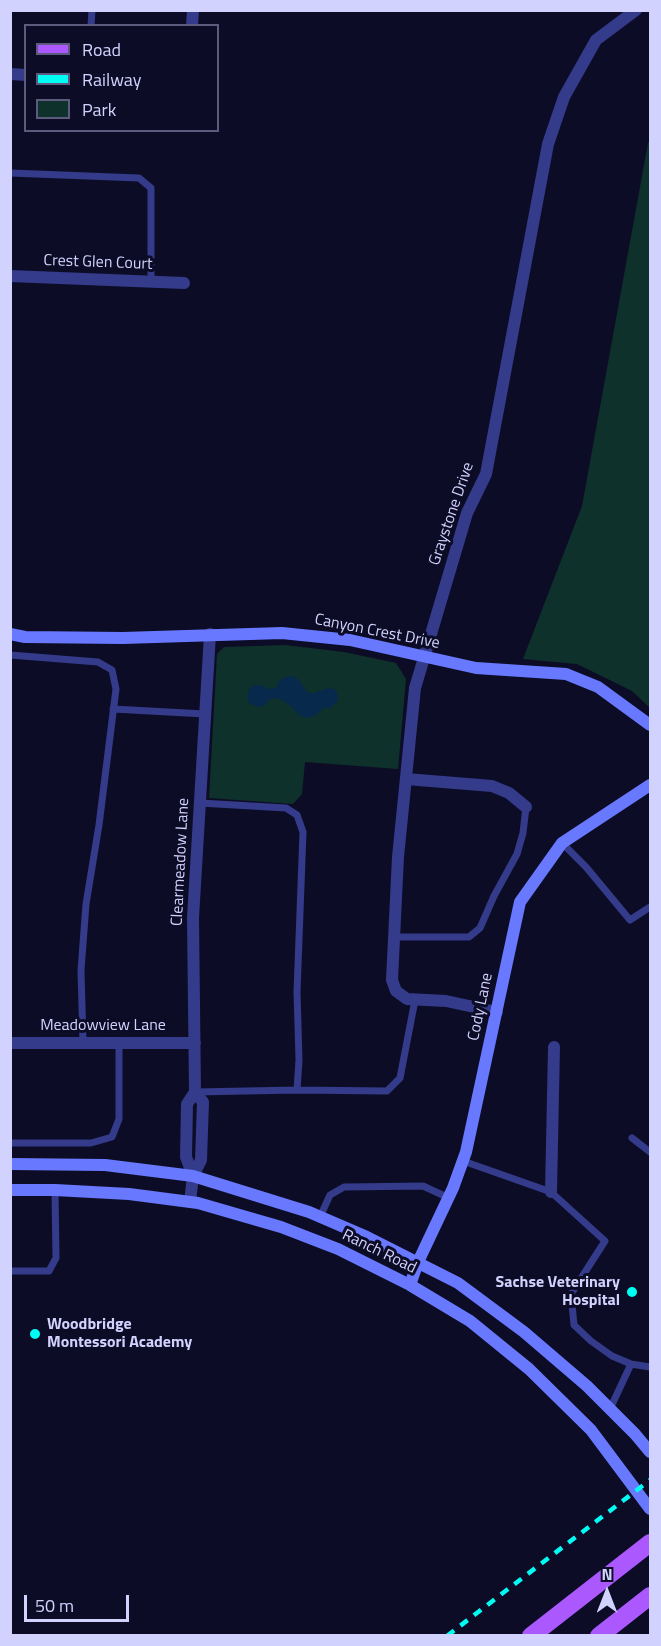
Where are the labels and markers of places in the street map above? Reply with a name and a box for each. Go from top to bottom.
place label: Sachse Veterinary Hospital [496,1273,620,1311]
marker: Sachse Veterinary Hospital [625,1285,639,1299]
place label: Woodbridge Montessori Academy [47,1315,192,1353]
marker: Woodbridge Montessori Academy [28,1327,42,1341]

